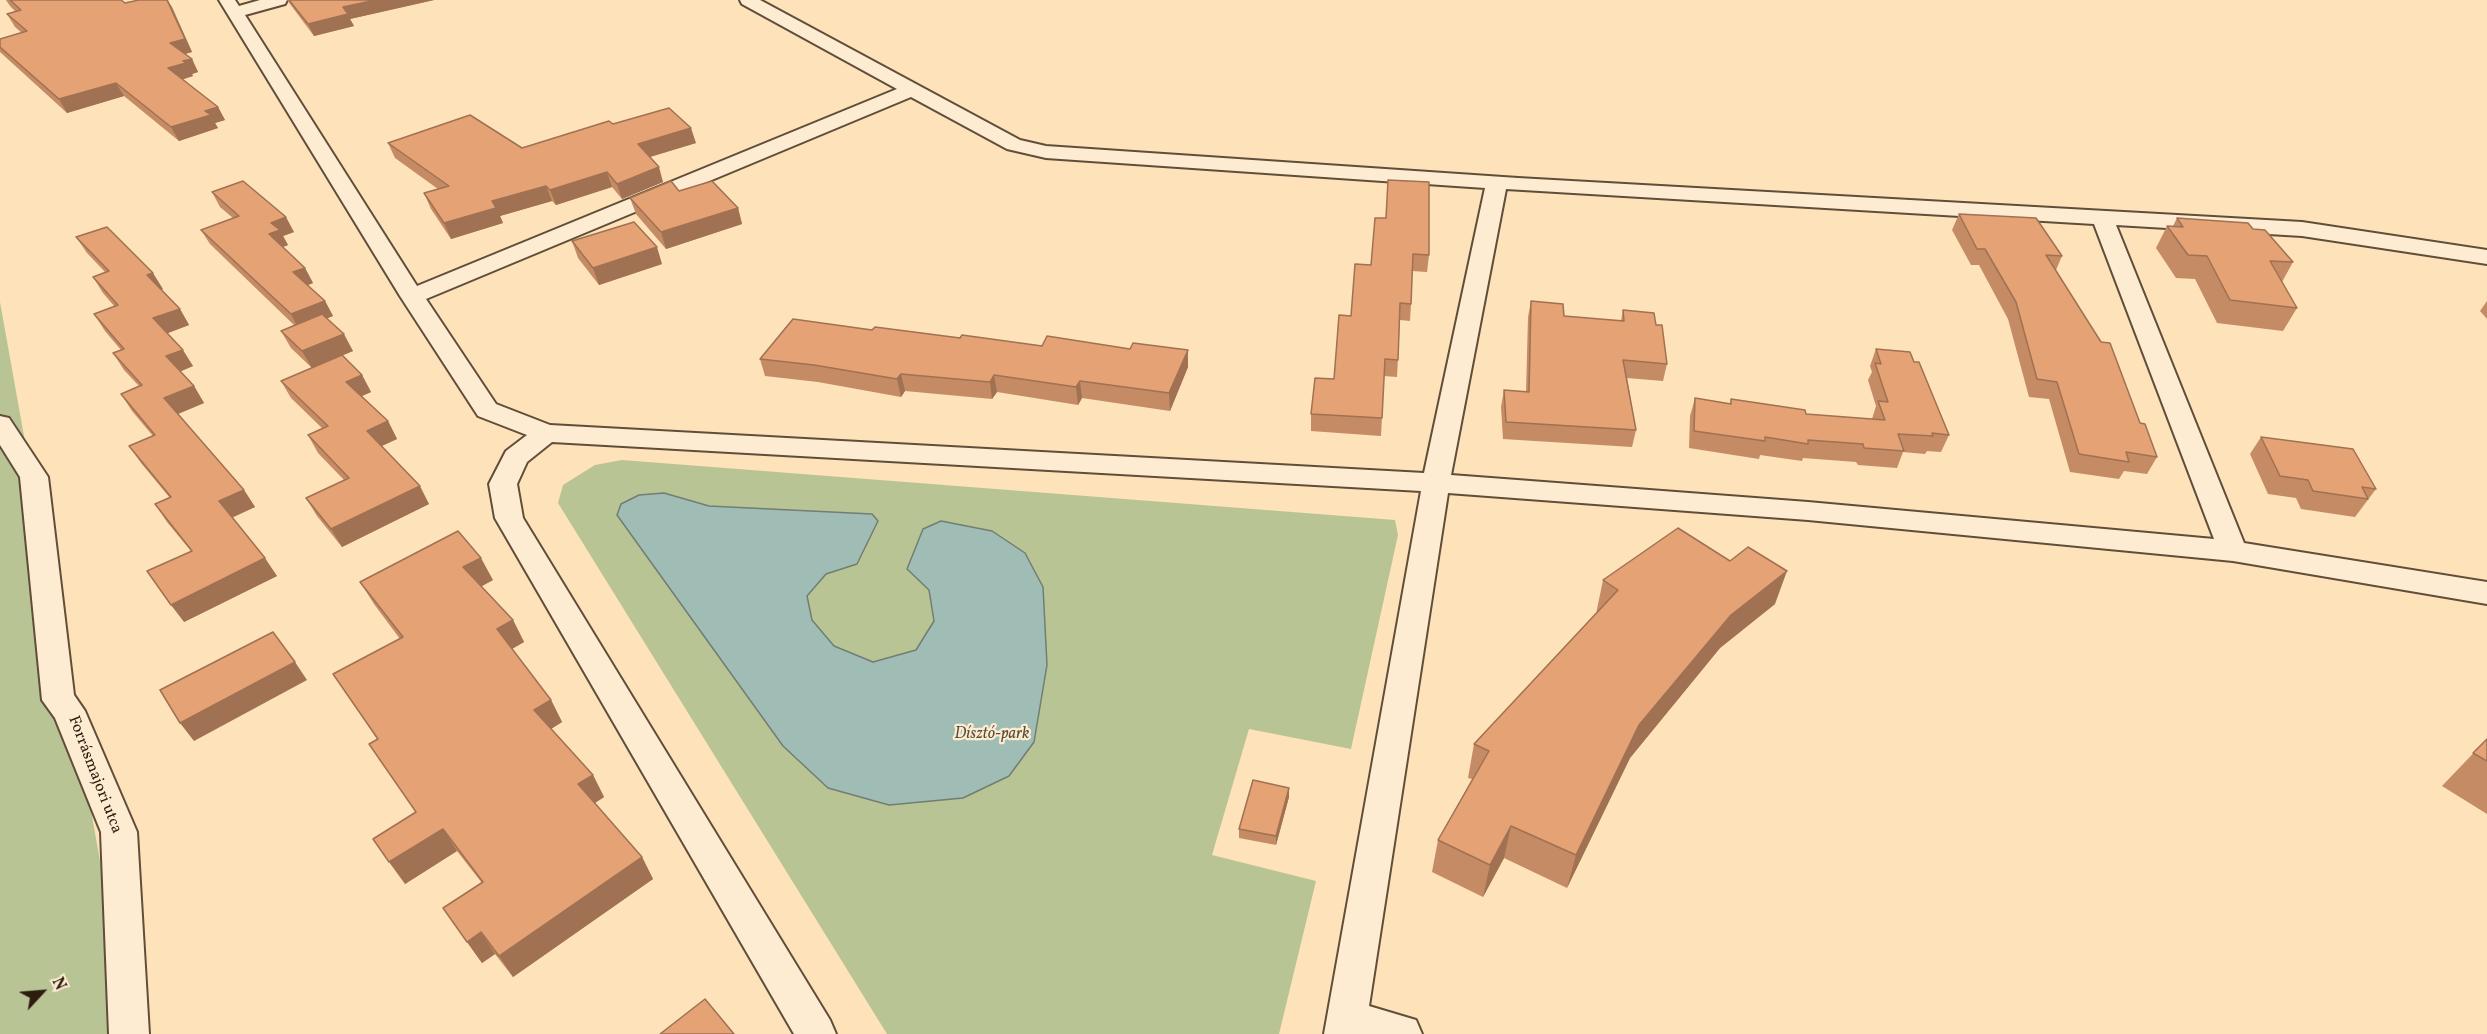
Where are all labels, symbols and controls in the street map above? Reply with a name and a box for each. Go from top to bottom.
street label: Forrásmajori utca [63,713,125,837]
park label: Dísztó-park [955,725,1029,745]
north arrow [12,962,72,1022]
text: N [46,974,71,994]

